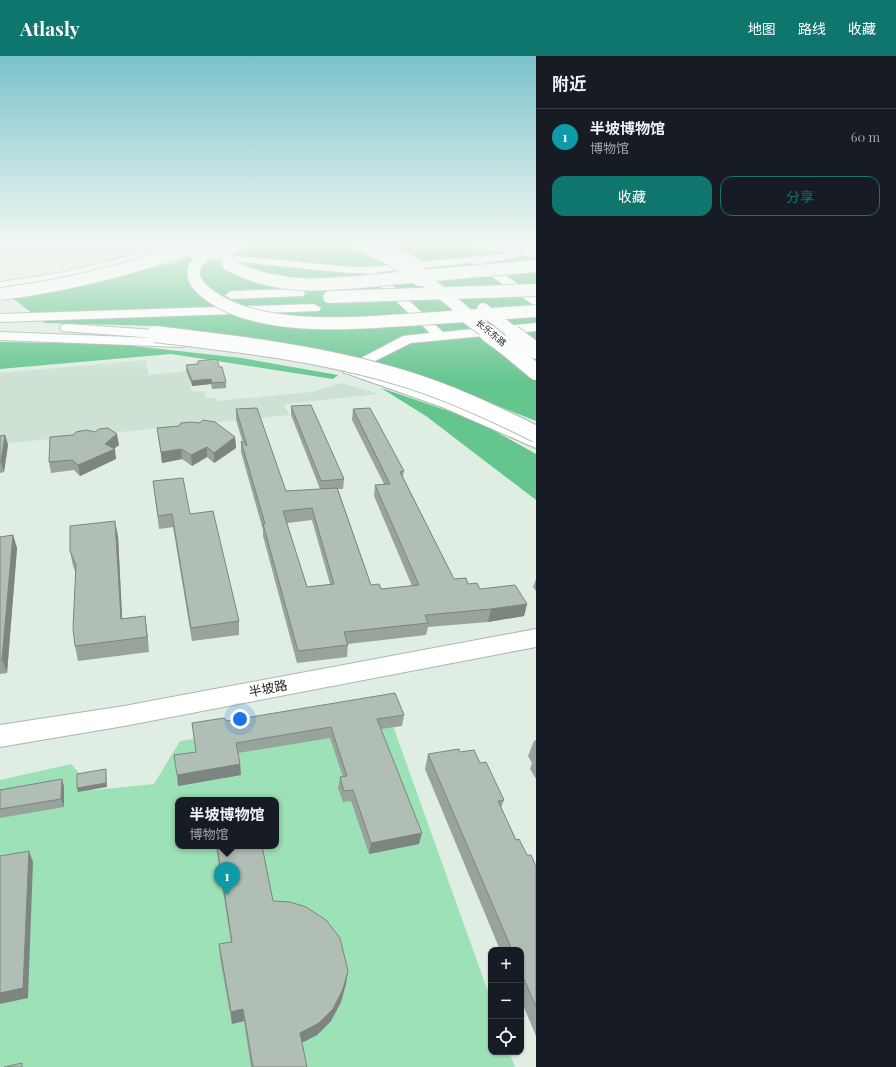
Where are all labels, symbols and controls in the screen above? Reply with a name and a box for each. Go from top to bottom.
text: Atlasly [20,15,80,41]
text: 地图 [748,19,776,38]
text: 路线 [798,19,826,38]
text: 收藏 [848,19,876,38]
text: 附近 [552,72,586,94]
text: 半坡博物馆 [590,118,665,138]
text: 1 [563,128,567,145]
text: 60 m [851,128,880,145]
text: 博物馆 [590,139,629,156]
button: 收藏 [552,176,712,216]
button: 分享 [720,176,880,216]
street label: 长乐东路 [474,316,509,348]
street label: 半坡路 [247,675,289,700]
your location [230,709,250,729]
popup [175,797,279,849]
text: 半坡博物馆 [189,804,265,824]
text: 博物馆 [189,825,229,842]
pin: 1 [214,862,240,895]
map controls [488,947,524,1055]
button: + [488,947,524,983]
button: − [488,983,524,1019]
button: locate [488,1019,524,1055]

